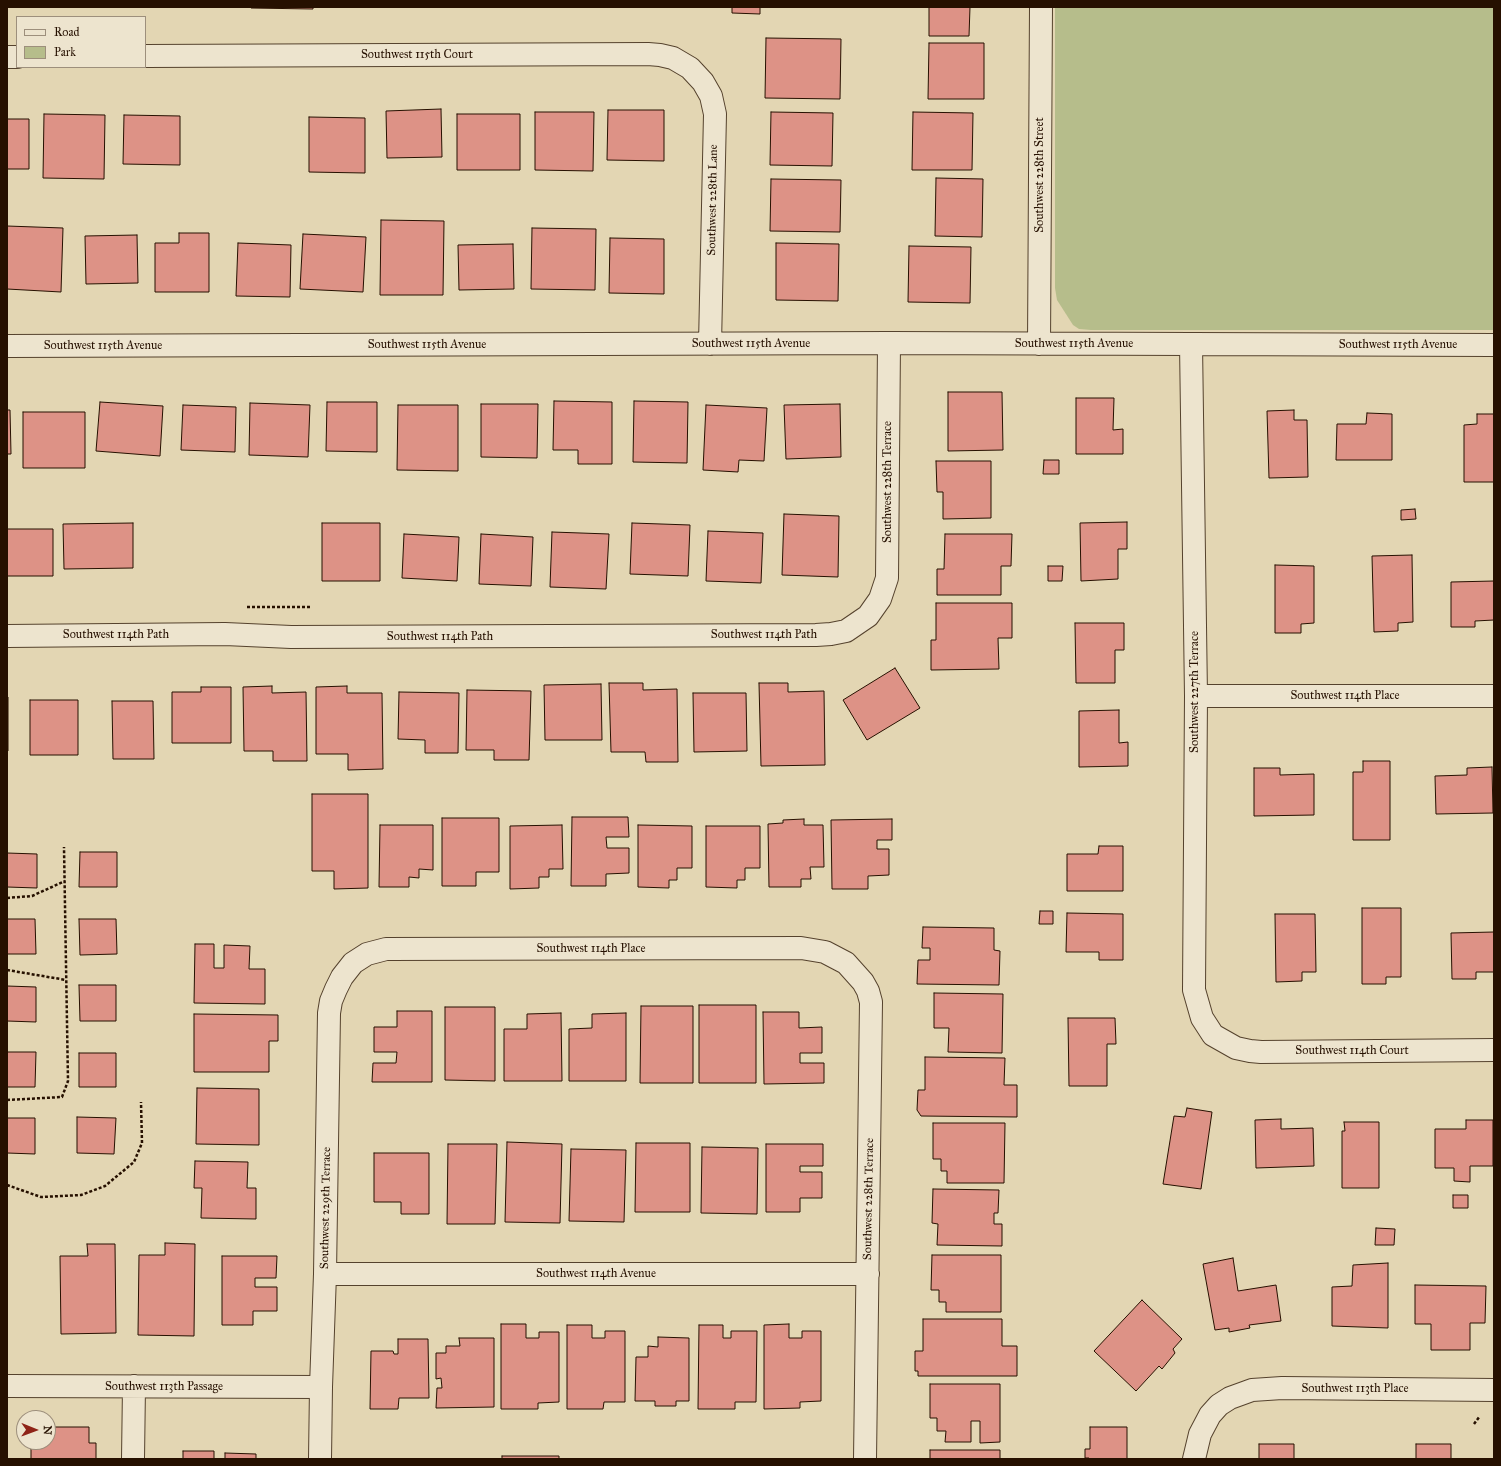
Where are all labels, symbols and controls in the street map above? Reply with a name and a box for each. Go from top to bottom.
legend [16,16,146,68]
text: Road [54,25,80,39]
text: Park [54,45,76,59]
street label: Southwest 115th Court [361,48,473,62]
street label: Southwest 228th Street [1033,117,1047,233]
street label: Southwest 228th Lane [705,144,721,256]
street label: Southwest 115th Avenue [692,337,810,351]
street label: Southwest 115th Avenue [1015,337,1133,351]
street label: Southwest 115th Avenue [368,338,486,352]
street label: Southwest 115th Avenue [1339,338,1457,352]
street label: Southwest 115th Avenue [44,339,162,353]
street label: Southwest 228th Terrace [881,421,895,543]
street label: Southwest 114th Path [63,628,169,642]
street label: Southwest 114th Path [711,628,817,642]
street label: Southwest 114th Path [387,630,493,644]
street label: Southwest 227th Terrace [1188,631,1202,753]
street label: Southwest 114th Place [1290,689,1400,703]
street label: Southwest 114th Place [536,942,646,956]
street label: Southwest 114th Court [1295,1044,1409,1058]
street label: Southwest 228th Terrace [861,1138,877,1260]
street label: Southwest 229th Terrace [318,1147,334,1269]
street label: Southwest 114th Avenue [536,1267,656,1281]
street label: Southwest 113th Passage [105,1380,223,1394]
street label: Southwest 113th Place [1301,1382,1409,1396]
north arrow [16,1410,56,1450]
text: N [41,1425,54,1435]

